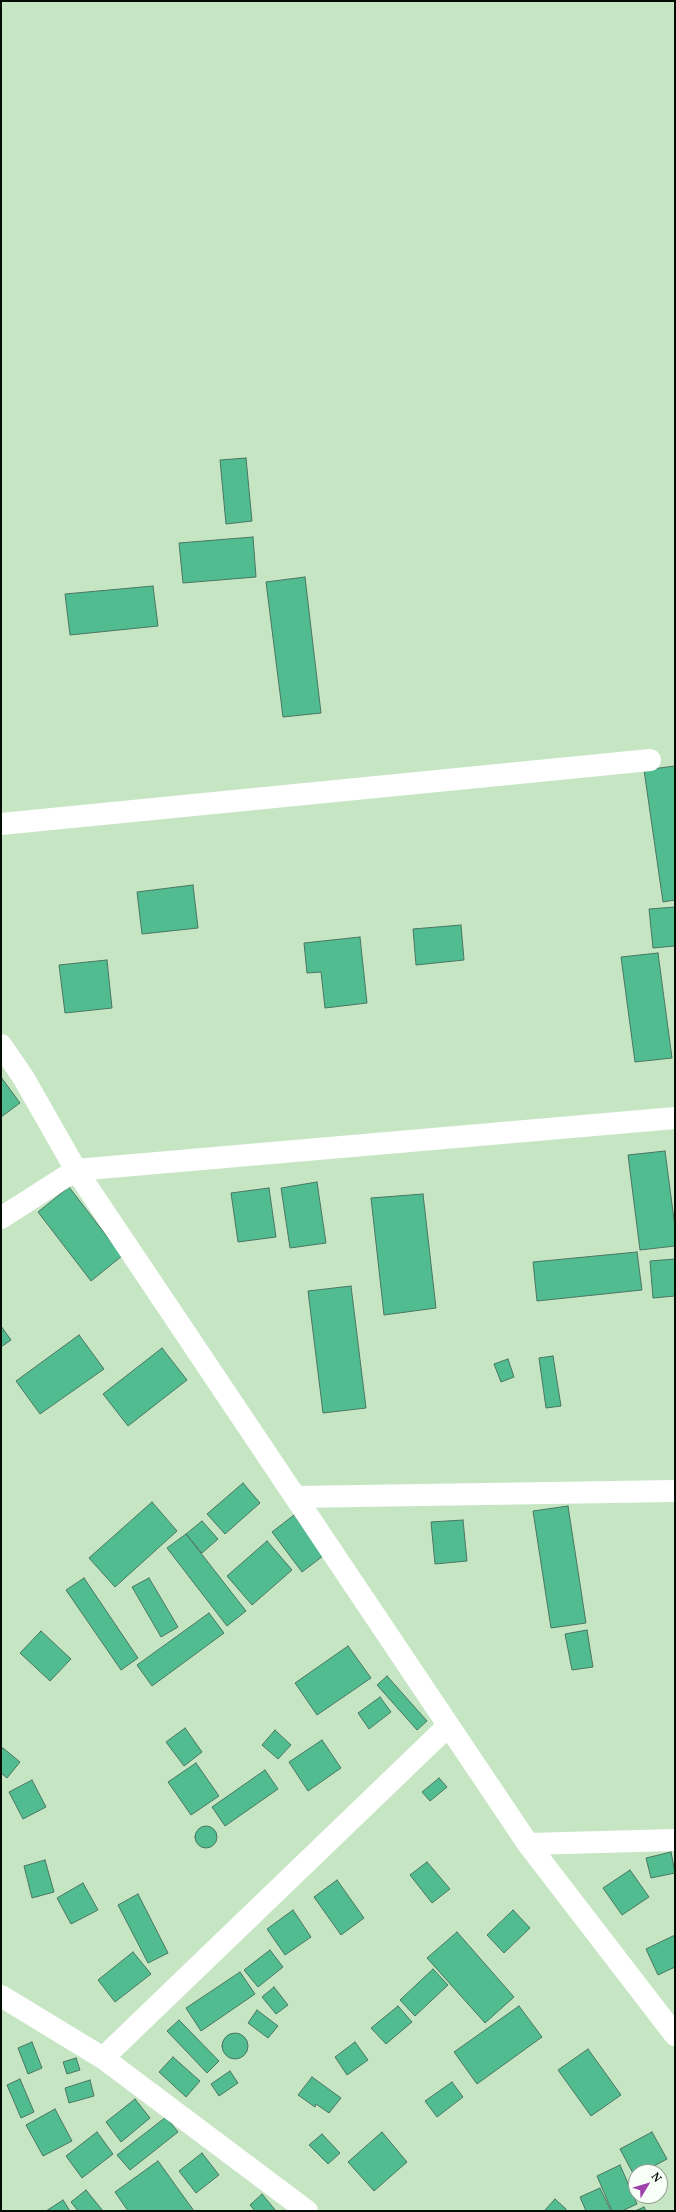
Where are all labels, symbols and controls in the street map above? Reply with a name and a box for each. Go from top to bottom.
north arrow [628,2164,668,2204]
text: N [648,2169,666,2185]

